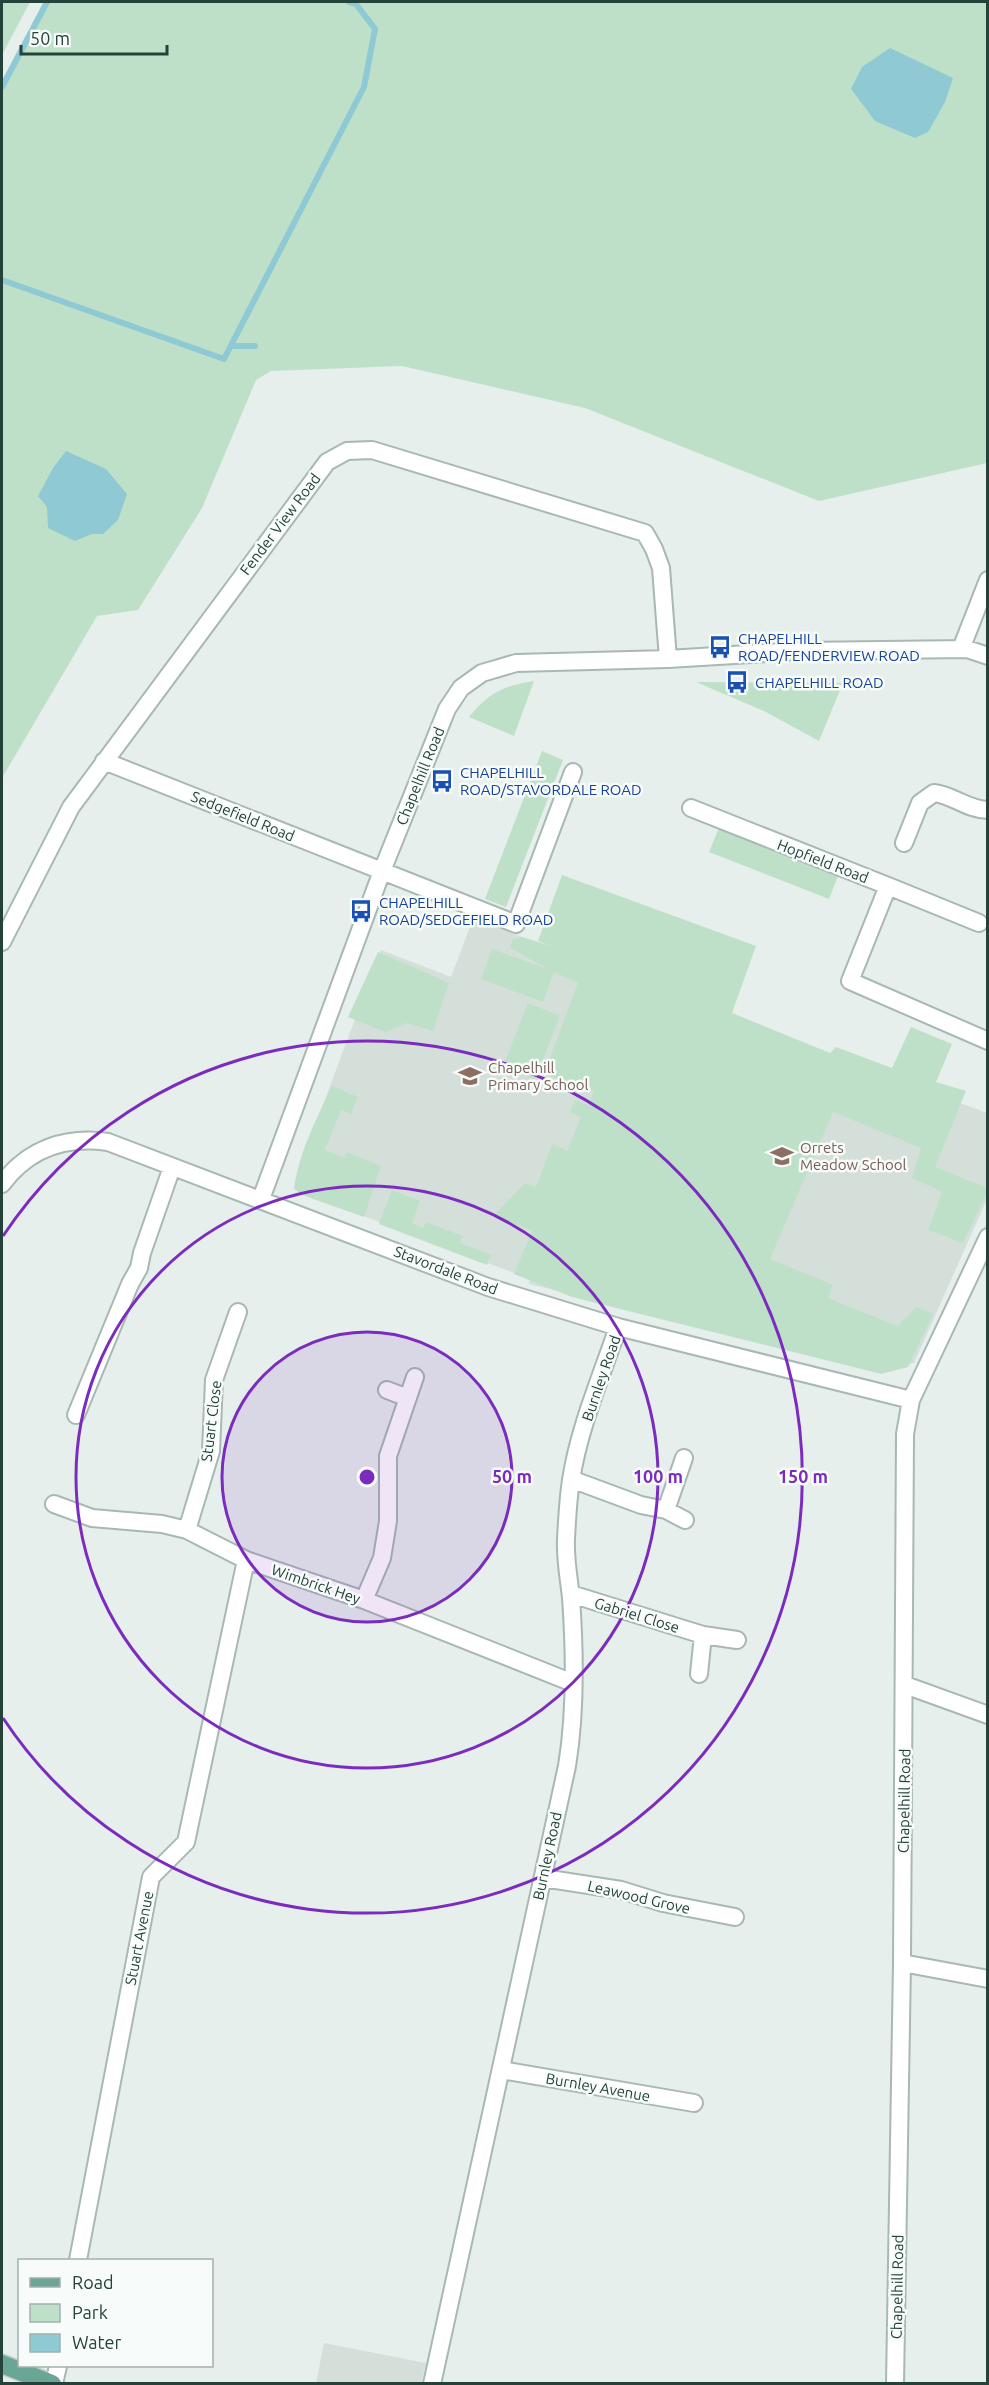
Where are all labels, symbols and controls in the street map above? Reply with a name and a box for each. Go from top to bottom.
scale bar [21,18,166,56]
text: 50 m [30,28,70,48]
street label: Fender View Road [236,470,324,578]
place label: CHAPELHILL ROAD/FENDERVIEW ROAD [738,630,920,664]
bus stop icon: CHAPELHILL ROAD/FENDERVIEW ROAD [707,634,733,660]
bus stop icon: CHAPELHILL ROAD [724,669,750,695]
place label: CHAPELHILL ROAD [755,674,884,691]
street label: Chapelhill Road [393,724,447,828]
place label: CHAPELHILL ROAD/STAVORDALE ROAD [460,764,642,798]
bus stop icon: CHAPELHILL ROAD/STAVORDALE ROAD [429,768,455,794]
street label: Sedgefield Road [189,787,297,845]
street label: Hopfield Road [775,836,871,886]
place label: CHAPELHILL ROAD/SEDGEFIELD ROAD [379,894,553,928]
bus stop icon: CHAPELHILL ROAD/SEDGEFIELD ROAD [348,898,374,924]
place label: Chapelhill Primary School [488,1059,589,1093]
school or university icon: Chapelhill Primary School [457,1063,483,1089]
place label: Orrets Meadow School [800,1139,907,1173]
school or university icon: Orrets Meadow School [769,1143,795,1169]
street label: Stavordale Road [392,1242,500,1298]
street label: Burnley Road [578,1333,624,1423]
street label: Stuart Close [198,1379,224,1463]
text: 50 m [492,1466,532,1486]
text: 100 m [633,1466,683,1486]
text: 150 m [778,1466,828,1486]
centre of rings [357,1467,377,1487]
street label: Wimbrick Hey [269,1561,363,1607]
street label: Gabriel Close [592,1594,682,1636]
street label: Chapelhill Road [895,1749,913,1853]
street label: Burnley Road [529,1810,565,1902]
street label: Leawood Grove [586,1877,692,1917]
street label: Stuart Avenue [122,1889,156,1987]
street label: Burnley Avenue [544,2069,652,2105]
street label: Chapelhill Road [888,2235,906,2339]
legend [18,2259,213,2367]
text: Road [72,2272,114,2292]
text: Park [72,2302,108,2322]
text: Water [72,2332,122,2352]

